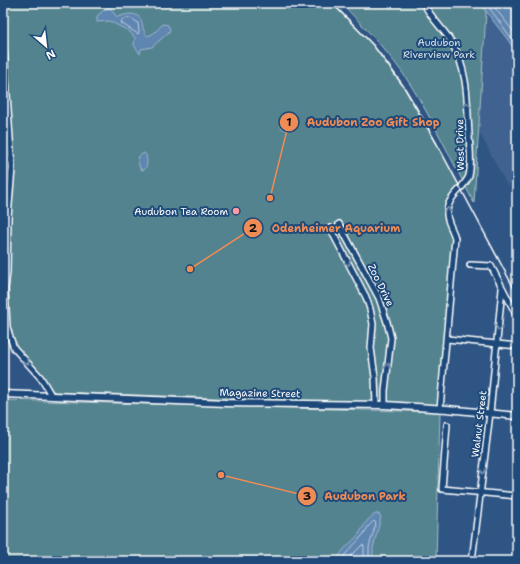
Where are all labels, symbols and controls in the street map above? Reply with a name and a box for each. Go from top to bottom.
north arrow [26,26,66,66]
park label: Audubon Riverview Park [403,36,475,61]
text: N [43,46,58,63]
one-way arrow [463,102,472,108]
callout: Audubon Zoo Gift Shop [279,111,448,134]
text: 1 [286,114,292,130]
text: Audubon Zoo Gift Shop [307,115,440,130]
street label: West Drive [453,119,467,171]
place label: Audubon Tea Room [134,205,228,218]
marker: Audubon Tea Room [231,206,241,216]
one-way arrow [443,207,452,213]
callout: Odenheimer Aquarium [243,216,408,239]
text: 2 [249,220,258,236]
text: Odenheimer Aquarium [272,221,400,236]
one-way arrow [343,258,351,266]
street label: Zoo Drive [365,262,397,309]
one-way arrow [494,325,503,331]
one-way arrow [22,357,29,365]
one-way arrow [383,363,392,369]
street label: Magazine Street [219,386,301,400]
street label: Walnut Street [468,390,490,458]
one-way arrow [479,468,488,474]
callout: Audubon Park [297,484,414,507]
text: 3 [303,488,311,504]
text: Audubon Park [324,489,406,504]

